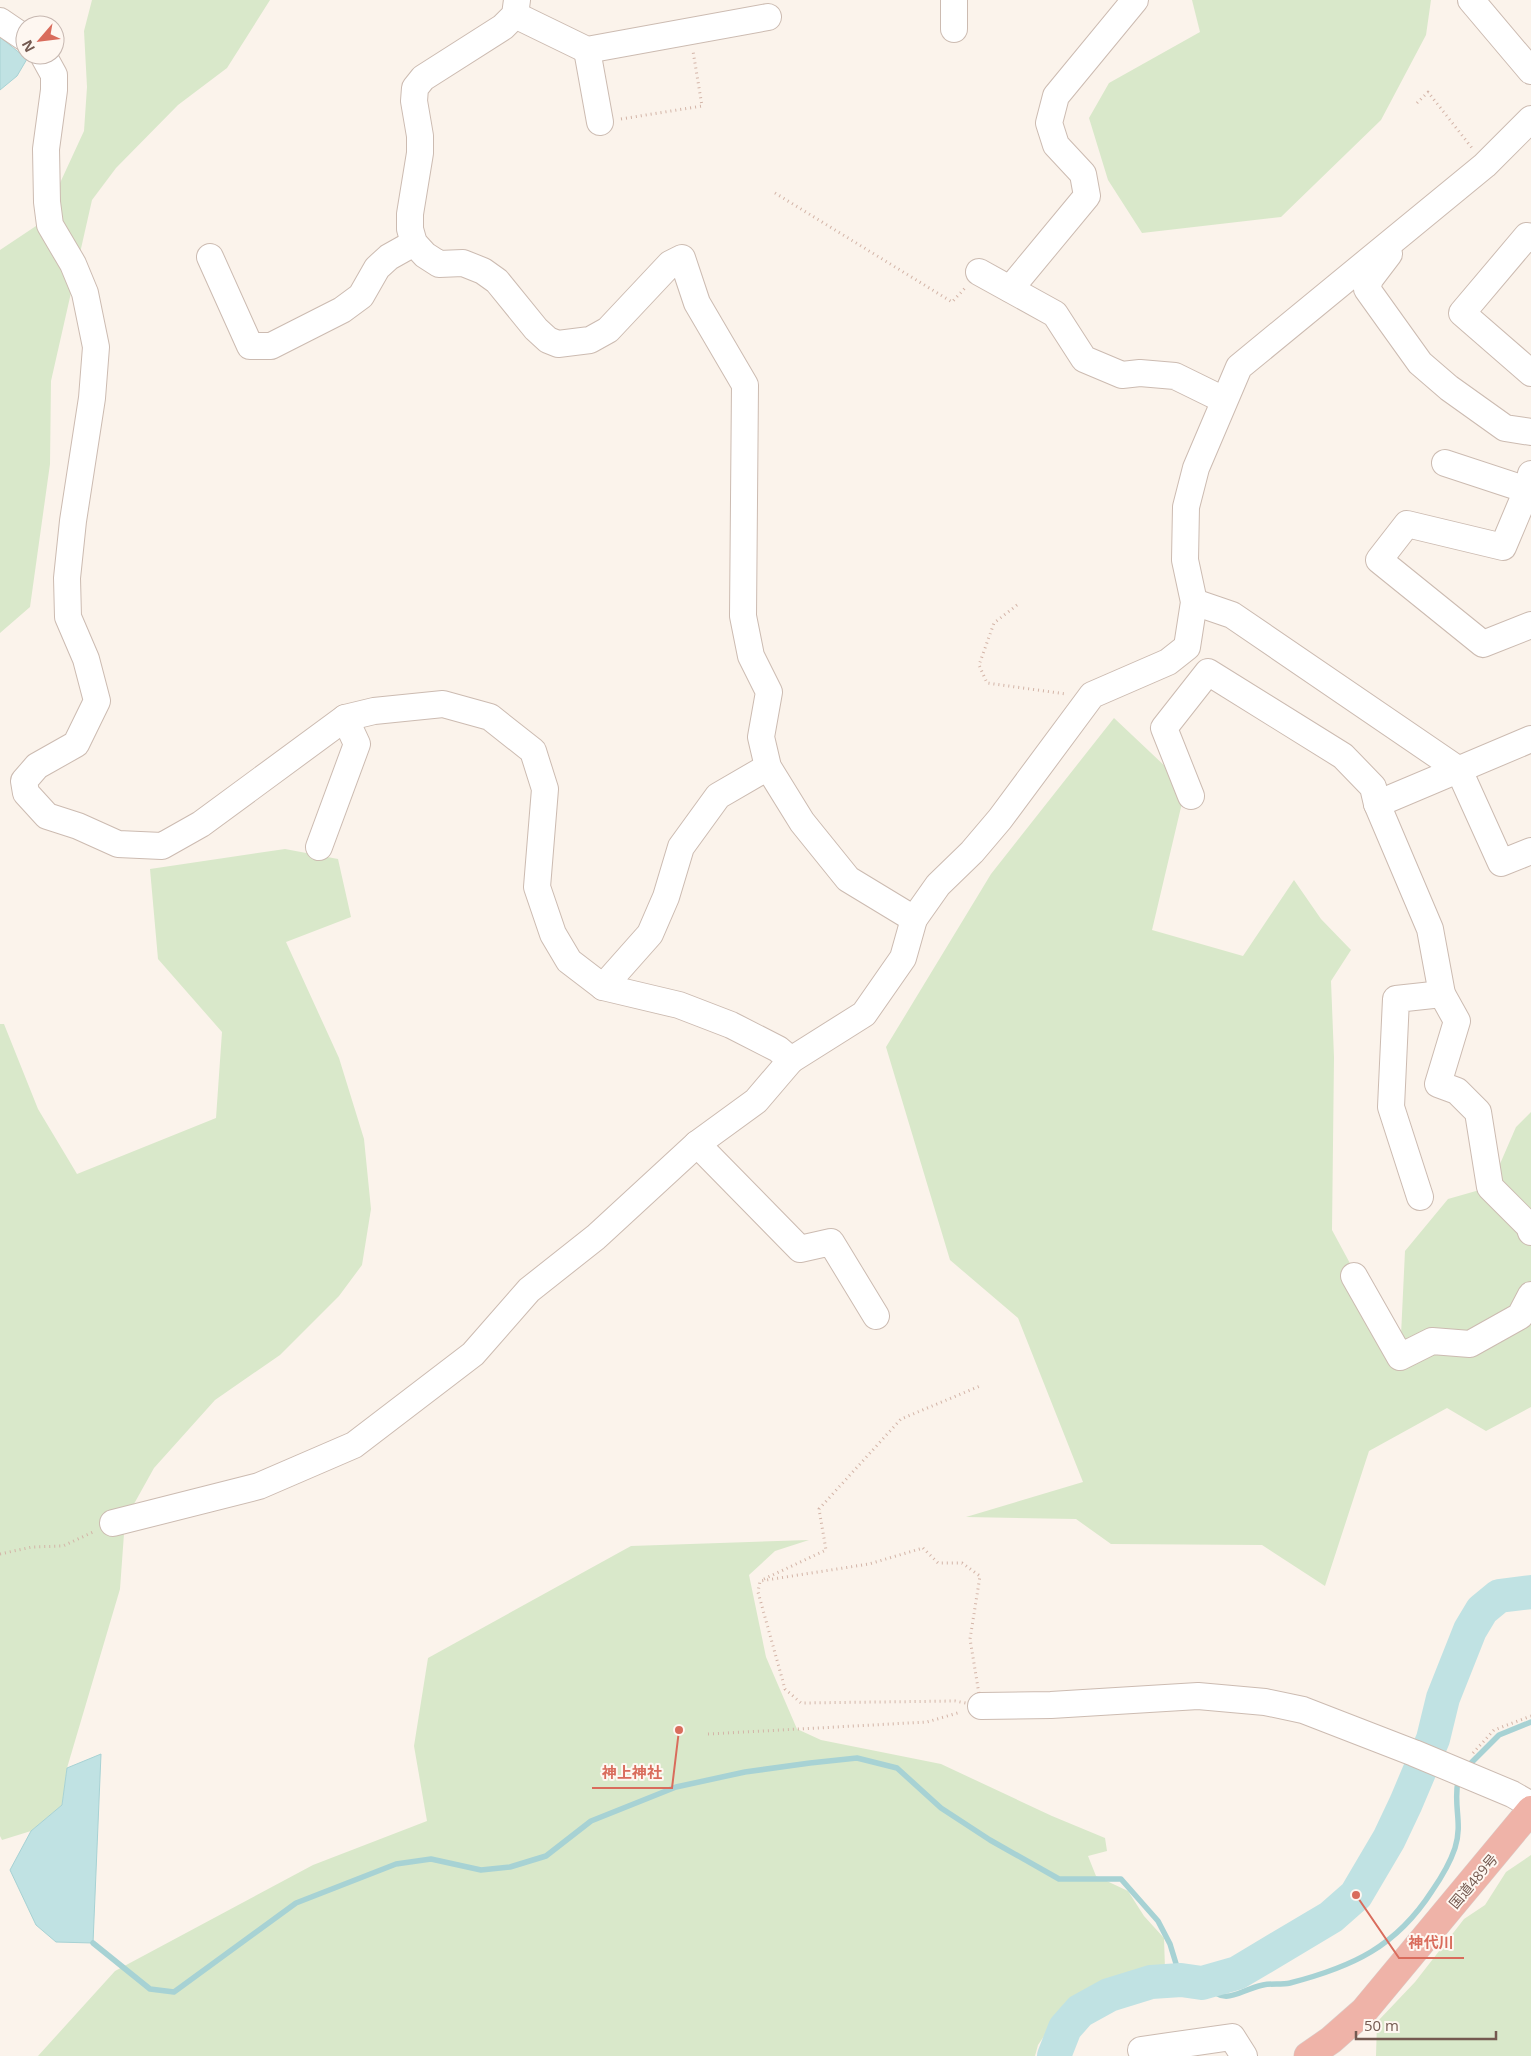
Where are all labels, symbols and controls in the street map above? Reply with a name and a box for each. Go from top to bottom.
north arrow [15,15,65,65]
text: N [17,37,39,56]
callout: 神上神社 [592,1758,672,1788]
text: 神上神社 [601,1762,662,1782]
street label: 国道489号 [1445,1850,1501,1912]
callout: 神代川 [1399,1928,1464,1958]
text: 神代川 [1407,1932,1454,1952]
scale bar [1356,2008,1496,2040]
text: 50 m [1364,2015,1399,2035]

